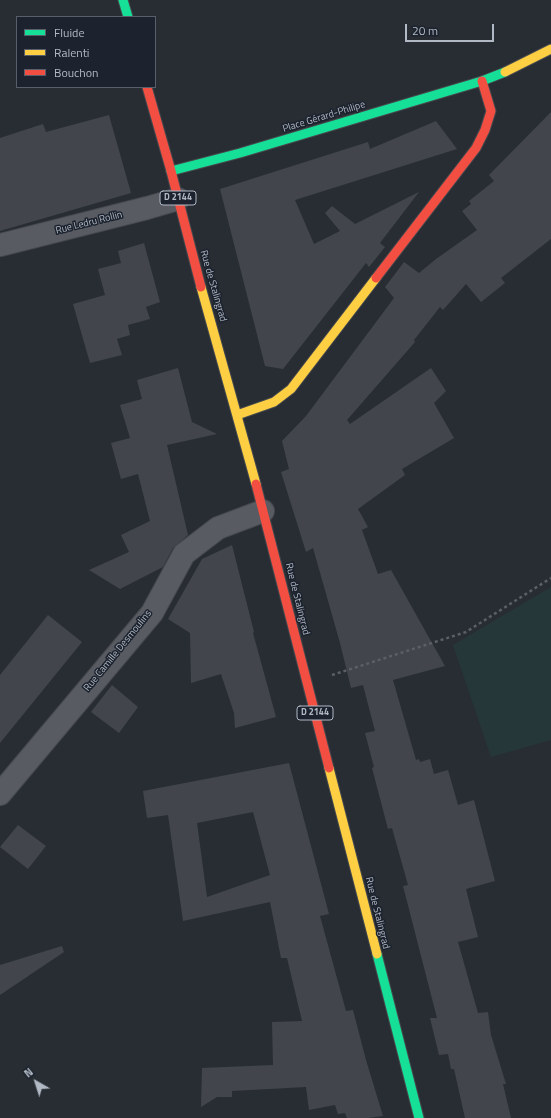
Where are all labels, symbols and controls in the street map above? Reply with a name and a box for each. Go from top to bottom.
legend [16,16,156,88]
scale bar [407,16,496,42]
text: 20 m [412,21,438,40]
text: Fluide [54,23,85,42]
text: Ralenti [54,43,89,62]
text: Bouchon [54,63,99,82]
street label: Place Gérard-Philipe [281,99,367,135]
road number: D 2144 [160,191,196,205]
street label: Rue Ledru Rollin [54,209,124,237]
street label: Rue de Stalingrad [197,249,229,323]
street label: Rue de Stalingrad [282,562,312,636]
street label: Rue Camille Desmoulins [81,608,155,694]
road number: D 2144 [297,706,333,720]
street label: Rue de Stalingrad [362,876,392,950]
north arrow [16,1062,56,1102]
text: N [20,1064,36,1081]

